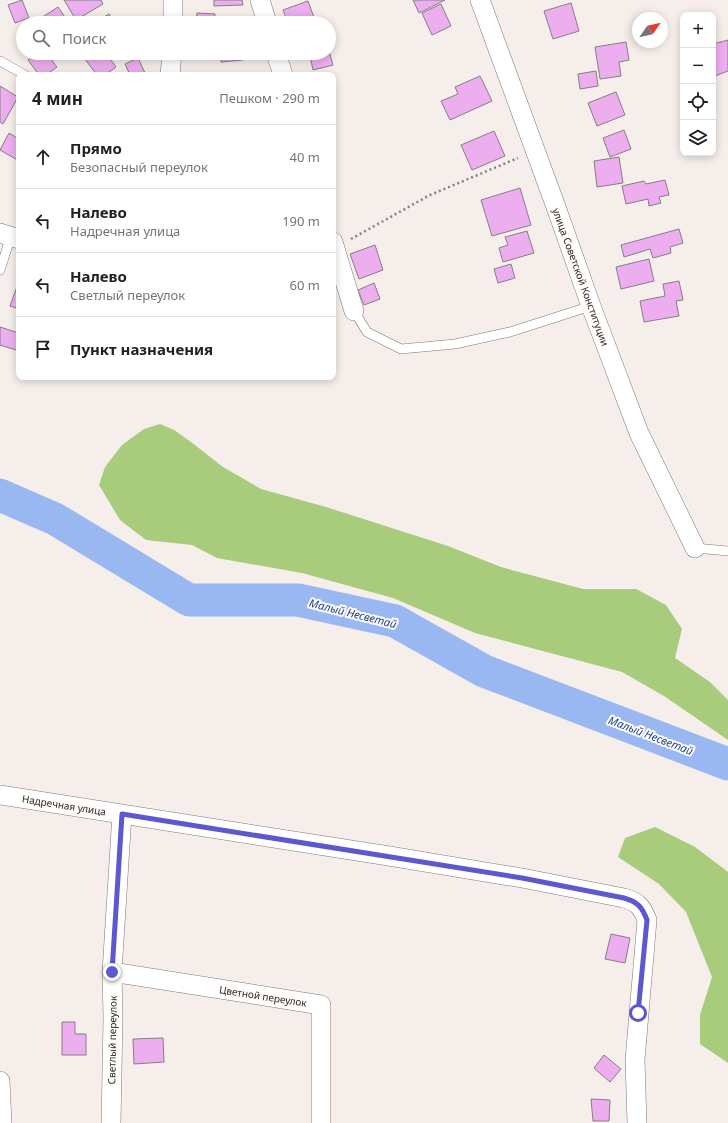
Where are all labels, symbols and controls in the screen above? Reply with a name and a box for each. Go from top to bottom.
north arrow [632,12,668,48]
map controls [680,12,716,156]
button: + [680,12,716,48]
search box [16,16,336,60]
icon: search [30,27,52,49]
text: Поиск [62,28,107,48]
button: − [680,48,716,84]
button: locate [680,84,716,120]
text: 4 мин [32,87,83,110]
text: Пешком · 290 m [219,89,320,107]
button: layers [680,120,716,156]
text: Прямо [70,138,122,158]
icon: ahead [32,146,54,168]
text: 40 m [290,148,320,166]
text: Безопасный переулок [70,158,208,176]
text: Налево [70,202,127,222]
street label: улица Советской Конституции [549,206,613,348]
icon: left [32,210,54,232]
text: 190 m [282,212,320,230]
text: Надречная улица [70,222,180,240]
text: Налево [70,266,127,286]
icon: left [32,274,54,296]
text: 60 m [290,276,320,294]
text: Светлый переулок [70,286,185,304]
icon: arrive [32,338,54,360]
text: Пункт назначения [70,339,213,359]
water label: Малый Несветай [308,595,398,631]
water label: Малый Несветай [607,712,695,758]
street label: Надречная улица [21,791,107,819]
route end [103,963,121,981]
street label: Цветной переулок [218,982,309,1010]
street label: Светлый переулок [104,995,120,1084]
route start [629,1004,647,1022]

